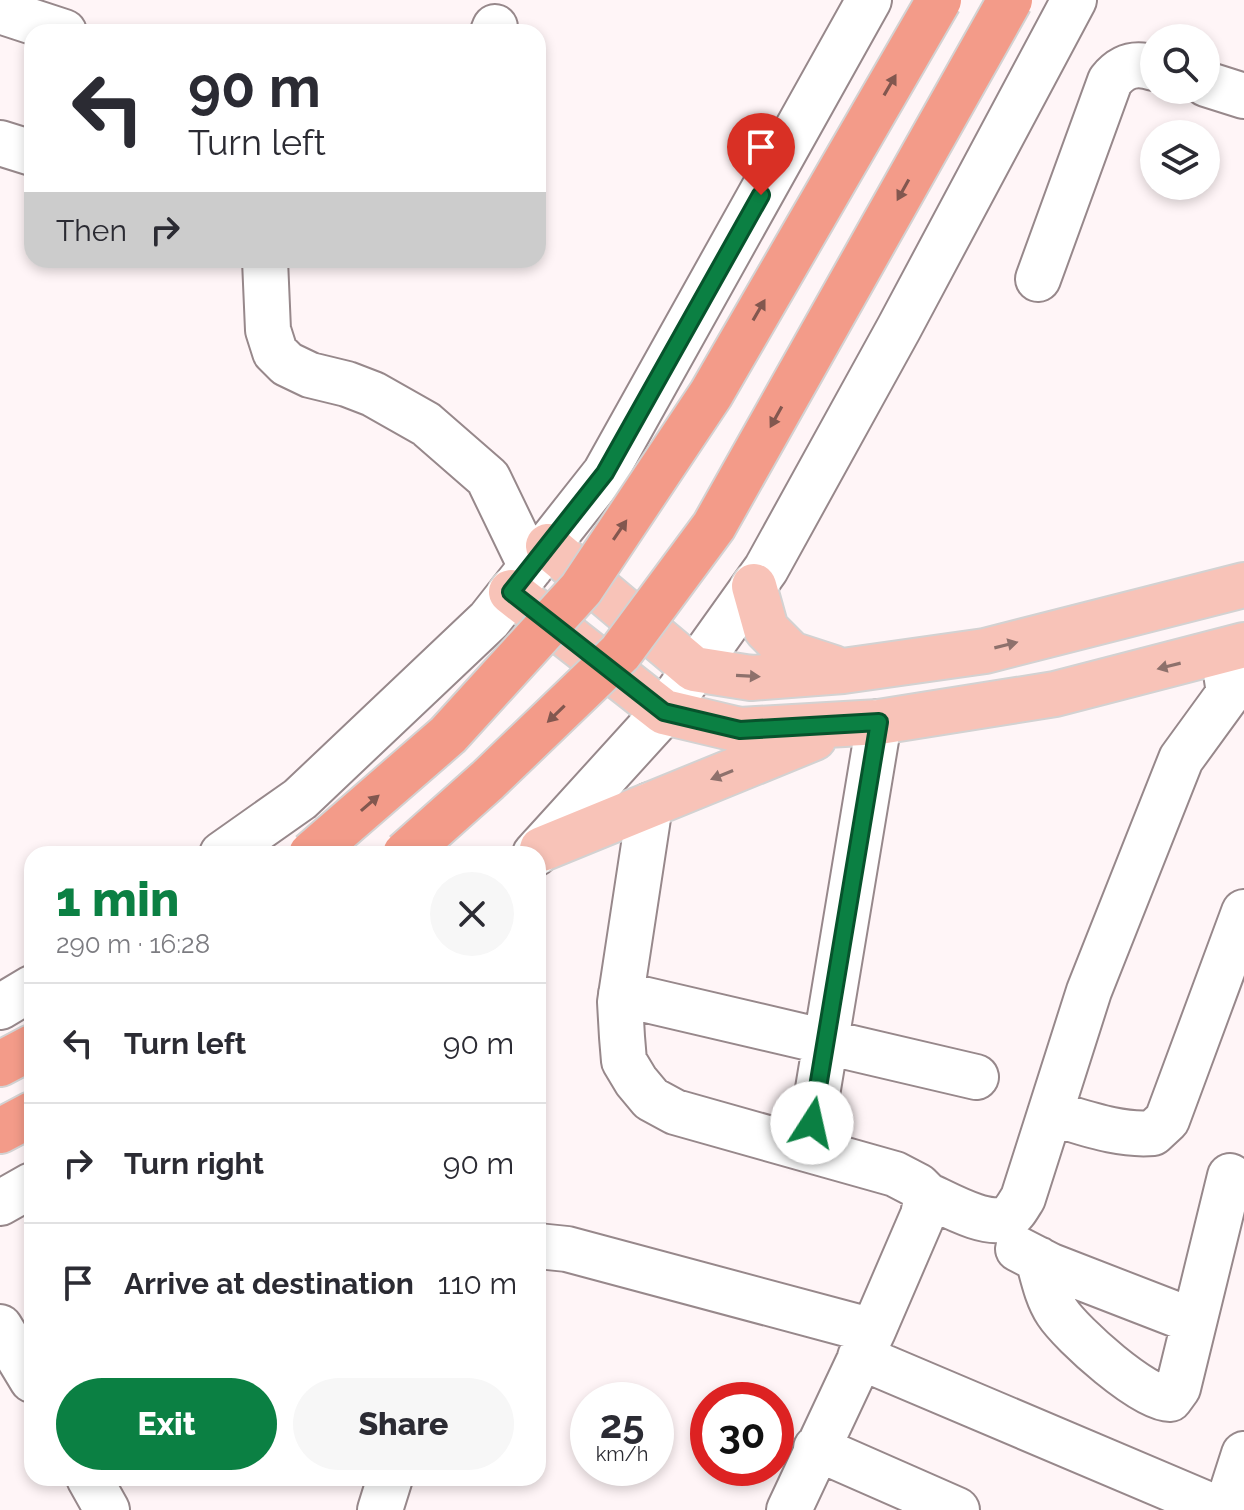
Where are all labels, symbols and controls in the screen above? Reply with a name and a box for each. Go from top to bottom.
map controls [1140,24,1220,200]
button: search [1140,24,1220,104]
text: 90 m [188,54,321,120]
icon: left [56,56,160,160]
one-way arrow [883,74,897,97]
pin [727,113,795,195]
button: layers [1140,120,1220,200]
text: Turn left [188,121,326,163]
icon: arrive [739,125,783,169]
one-way arrow [896,179,910,201]
icon: right [143,208,187,252]
text: Then [56,213,127,248]
one-way arrow [752,299,766,322]
one-way arrow [769,406,783,428]
one-way arrow [612,519,627,541]
one-way arrow [994,639,1019,651]
one-way arrow [1156,660,1181,673]
one-way arrow [736,670,761,683]
one-way arrow [547,704,566,723]
one-way arrow [710,769,734,782]
one-way arrow [359,795,379,812]
text: 1 min [56,871,179,927]
button: close [430,872,514,956]
text: 290 m · 16:28 [56,929,210,959]
icon: left [56,1021,100,1065]
text: Turn left [124,1026,246,1061]
text: 90 m [443,1026,514,1061]
position arrow [770,1081,854,1165]
icon: right [56,1141,100,1185]
text: Turn right [124,1146,264,1181]
text: 90 m [443,1146,514,1181]
icon: arrive [56,1261,100,1305]
text: Arrive at destination [124,1266,414,1301]
text: 110 m [438,1266,517,1301]
button: Exit [56,1378,277,1470]
button: Share [293,1378,514,1470]
speed limit sign: 30 [690,1382,794,1486]
text: 25 [600,1400,644,1447]
text: km/h [596,1442,648,1466]

